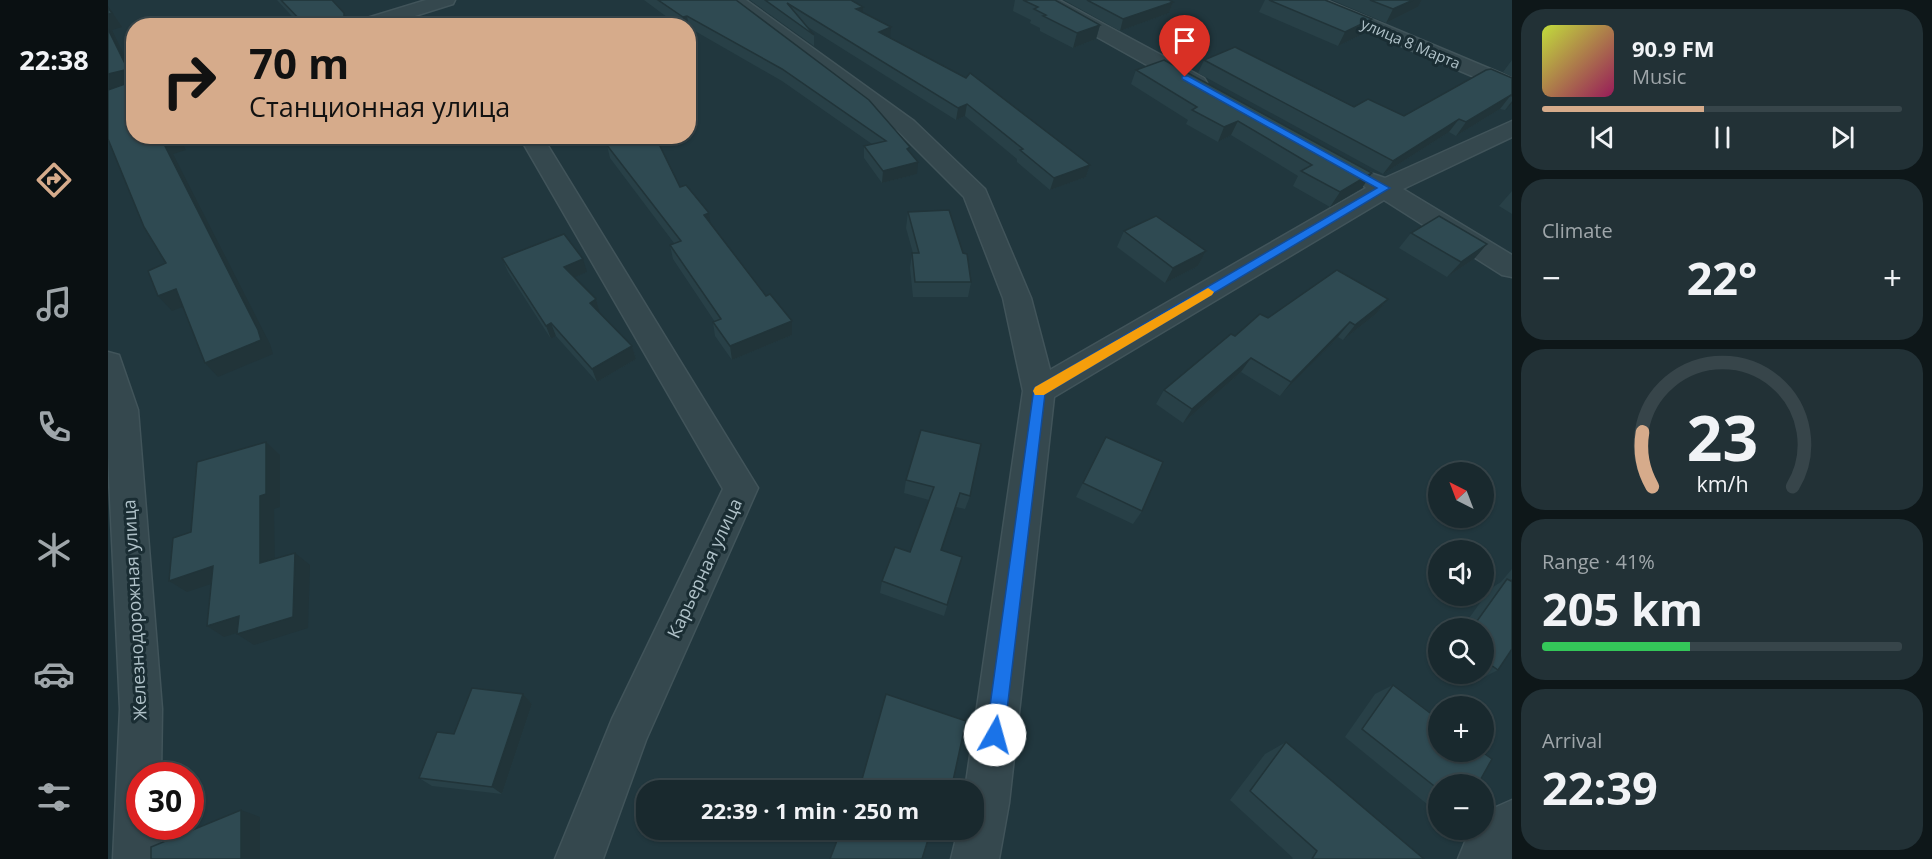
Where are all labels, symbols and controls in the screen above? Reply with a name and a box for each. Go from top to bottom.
street label: улица 8 Марта [1358,13,1464,73]
pin [1159,15,1210,77]
icon: arrive [1168,24,1201,57]
text: 90.9 FM [1632,33,1715,63]
text: 70 m [249,34,349,91]
text: 22:38 [19,41,89,78]
icon: right [150,42,228,120]
text: Music [1632,63,1686,90]
text: Станционная улица [249,88,510,125]
icon: previous [1586,121,1619,154]
icon: pause [1706,121,1739,154]
icon: next [1826,121,1859,154]
icon: directions [33,159,75,201]
text: Climate [1542,217,1613,244]
text: 22° [1687,247,1757,308]
text: − [1542,255,1561,300]
text: + [1883,255,1902,300]
icon: music [33,283,75,325]
text: 23 [1686,394,1758,479]
icon: phone [33,406,75,448]
north arrow [1428,462,1494,528]
map controls [1428,462,1494,840]
text: km/h [1696,469,1748,498]
street label: Карьерная улица [661,494,747,642]
street label: Железнодорожная улица [116,499,152,721]
icon: climate [33,529,75,571]
button: sound [1428,540,1494,606]
text: Range · 41% [1542,548,1655,575]
text: 205 km [1542,578,1703,639]
button: search [1428,618,1494,684]
icon: car [33,653,75,695]
button: + [1428,696,1494,762]
position arrow [963,703,1027,767]
text: Arrival [1542,727,1602,754]
text: 22:39 [1542,757,1658,818]
speed limit sign: 30 [126,762,204,840]
button: − [1428,774,1494,840]
icon: filters [33,776,75,818]
text: 22:39 · 1 min · 250 m [701,795,919,825]

